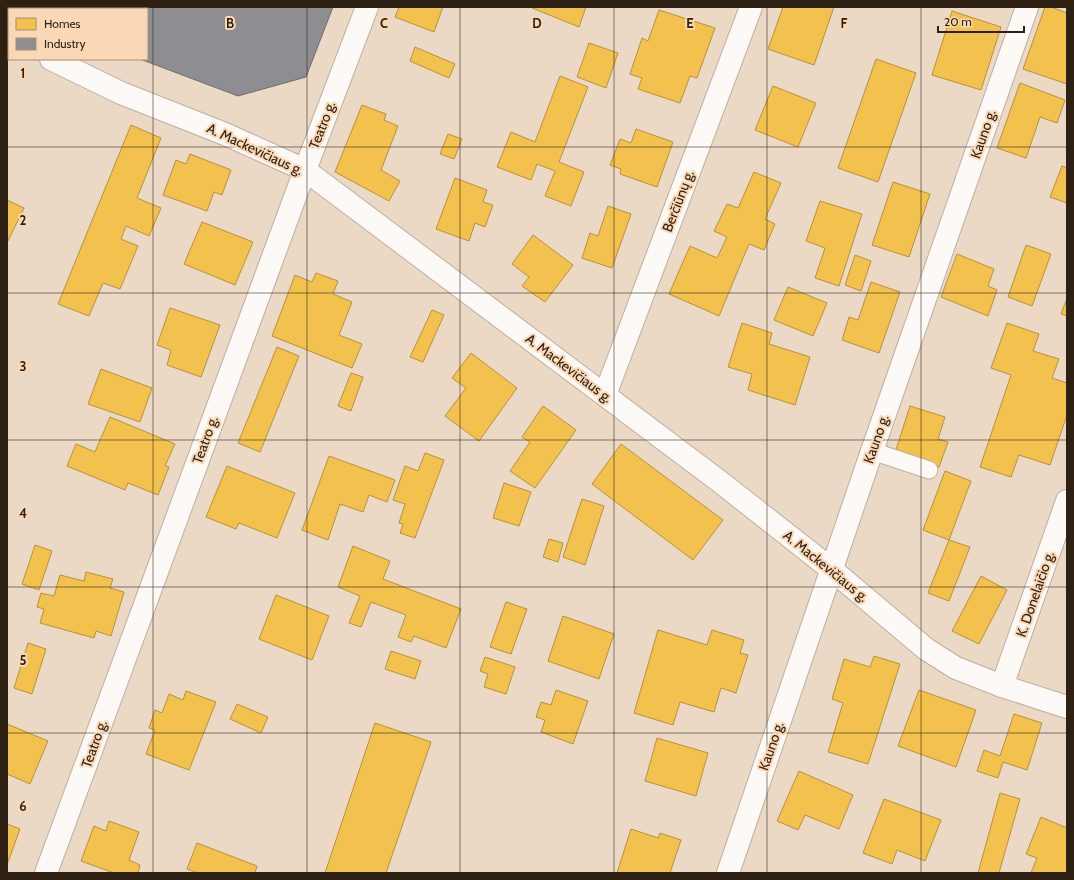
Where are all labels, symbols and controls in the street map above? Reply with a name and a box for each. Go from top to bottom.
legend [8,8,148,60]
scale bar [938,8,1024,34]
text: 20 m [944,14,972,29]
text: B [226,15,234,31]
text: C [380,15,388,31]
text: D [532,15,542,31]
text: E [686,15,694,31]
text: F [841,15,848,31]
text: Homes [44,16,81,31]
text: Industry [44,36,85,51]
text: 1 [21,65,25,81]
street label: Teatro g. [305,98,339,151]
street label: Kauno g. [966,107,1000,161]
street label: A. Mackevičiaus g. [204,119,306,179]
street label: Berčiūnų g. [658,167,698,234]
text: 2 [20,212,27,228]
street label: A. Mackevičiaus g. [522,329,616,407]
text: 3 [19,358,27,374]
street label: Kauno g. [859,412,893,466]
street label: Teatro g. [188,413,222,466]
text: 4 [19,505,27,521]
street label: A. Mackevičiaus g. [780,526,872,606]
street label: K. Donelaičio g. [1012,549,1058,639]
text: 5 [20,652,27,668]
street label: Teatro g. [77,717,111,770]
street label: Kauno g. [754,719,788,773]
text: 6 [19,798,27,814]

